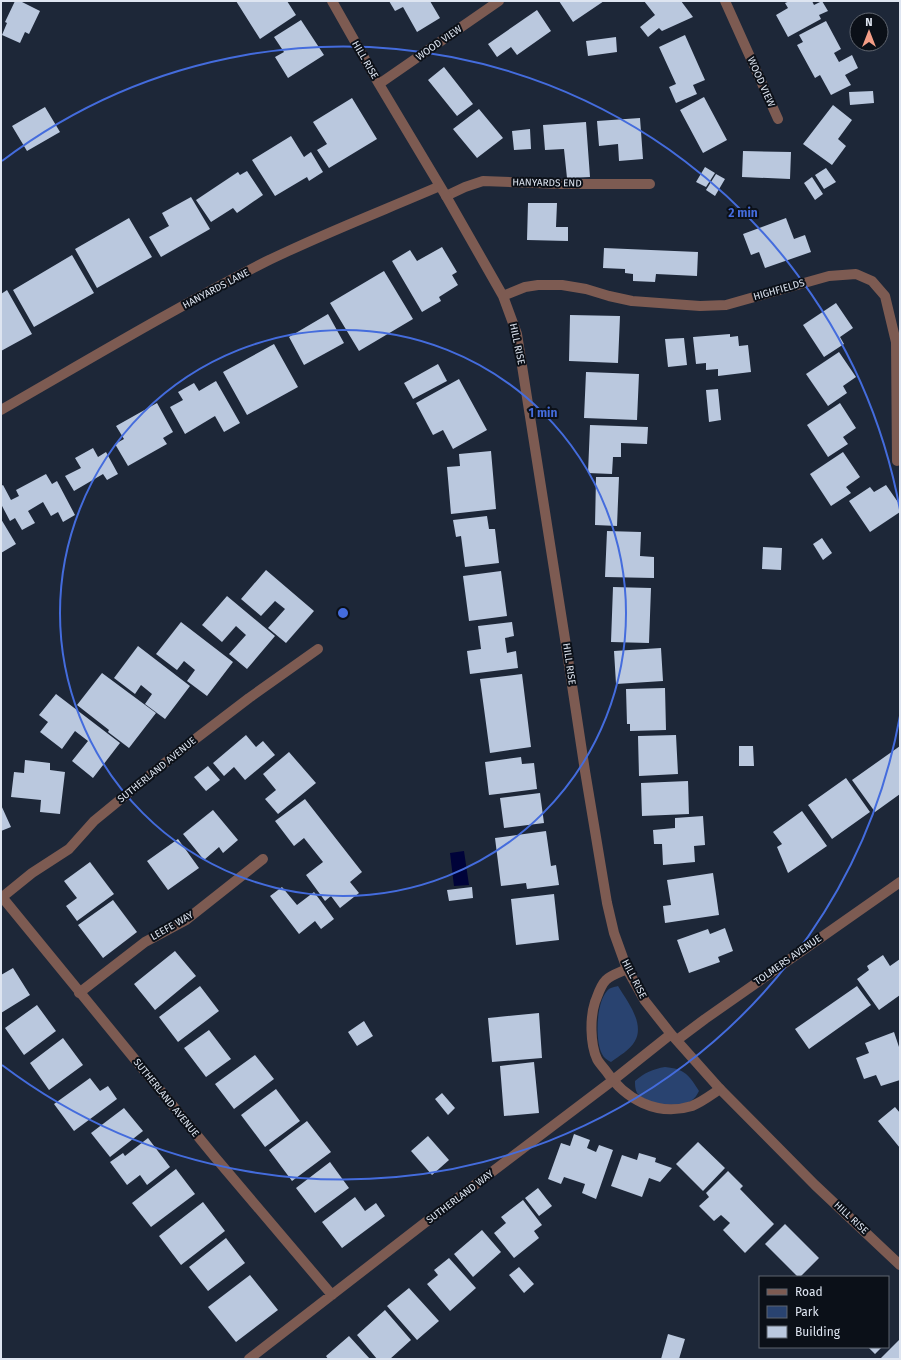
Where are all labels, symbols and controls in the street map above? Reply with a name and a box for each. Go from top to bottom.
north arrow [849,12,889,52]
text: N [865,16,873,29]
street label: WOOD VIEW [414,22,465,63]
street label: HILL RISE [349,39,381,81]
street label: WOOD VIEW [745,55,778,109]
street label: HANYARDS END [512,176,582,190]
text: 2 min [728,206,758,220]
street label: HANYARDS LANE [181,266,251,312]
street label: HIGHFIELDS [752,277,807,303]
street label: HILL RISE [507,322,527,366]
text: 1 min [529,406,557,420]
centre of rings [336,606,350,620]
street label: HILL RISE [560,642,578,686]
street label: SUTHERLAND AVENUE [115,735,199,805]
street label: LEEFE WAY [148,909,196,943]
street label: TOLMERS AVENUE [752,932,824,988]
street label: HILL RISE [619,957,649,1001]
street label: SUTHERLAND AVENUE [131,1056,201,1140]
street label: SUTHERLAND WAY [424,1168,496,1226]
street label: HILL RISE [831,1199,871,1237]
legend [759,1276,889,1348]
text: Road [795,1285,823,1299]
text: Park [795,1305,819,1319]
text: Building [795,1325,841,1339]

